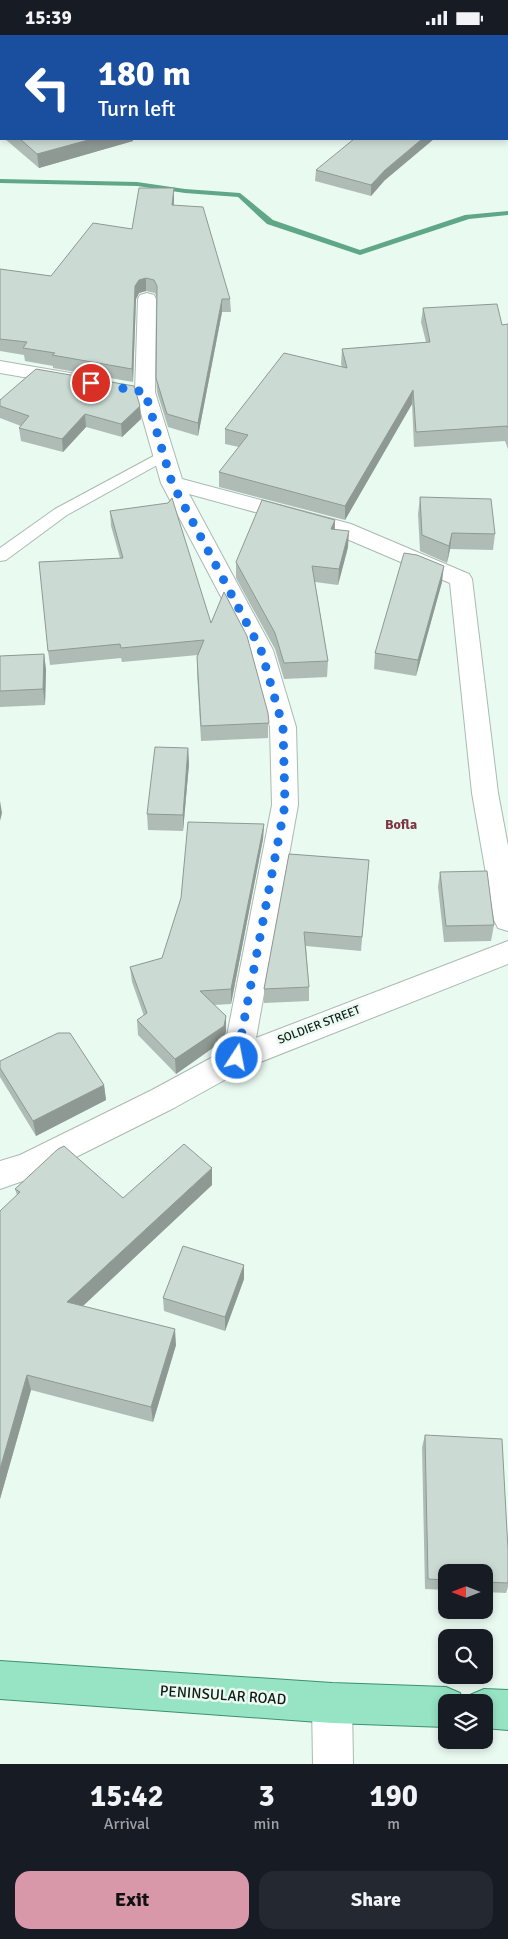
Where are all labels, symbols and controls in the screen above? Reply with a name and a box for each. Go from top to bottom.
text: 15:39 [25,6,72,30]
text: 180 m [98,52,191,95]
icon: left [15,55,80,120]
text: Turn left [98,95,176,122]
pin [70,362,112,404]
icon: arrive [77,369,105,397]
district label: Bofla [385,816,417,833]
street label: SOLDIER STREET [275,1002,363,1048]
position arrow [210,1031,262,1083]
north arrow [438,1564,492,1619]
map controls [438,1564,493,1749]
button: search [438,1629,493,1684]
street label: PENINSULAR ROAD [159,1682,287,1708]
button: layers [438,1694,493,1749]
text: 15:42 [90,1778,164,1815]
text: 3 [258,1778,275,1815]
text: 190 [369,1778,418,1815]
text: Arrival [104,1814,150,1834]
text: min [254,1814,279,1834]
text: m [387,1814,400,1834]
button: Exit [15,1871,249,1929]
button: Share [259,1871,493,1929]

